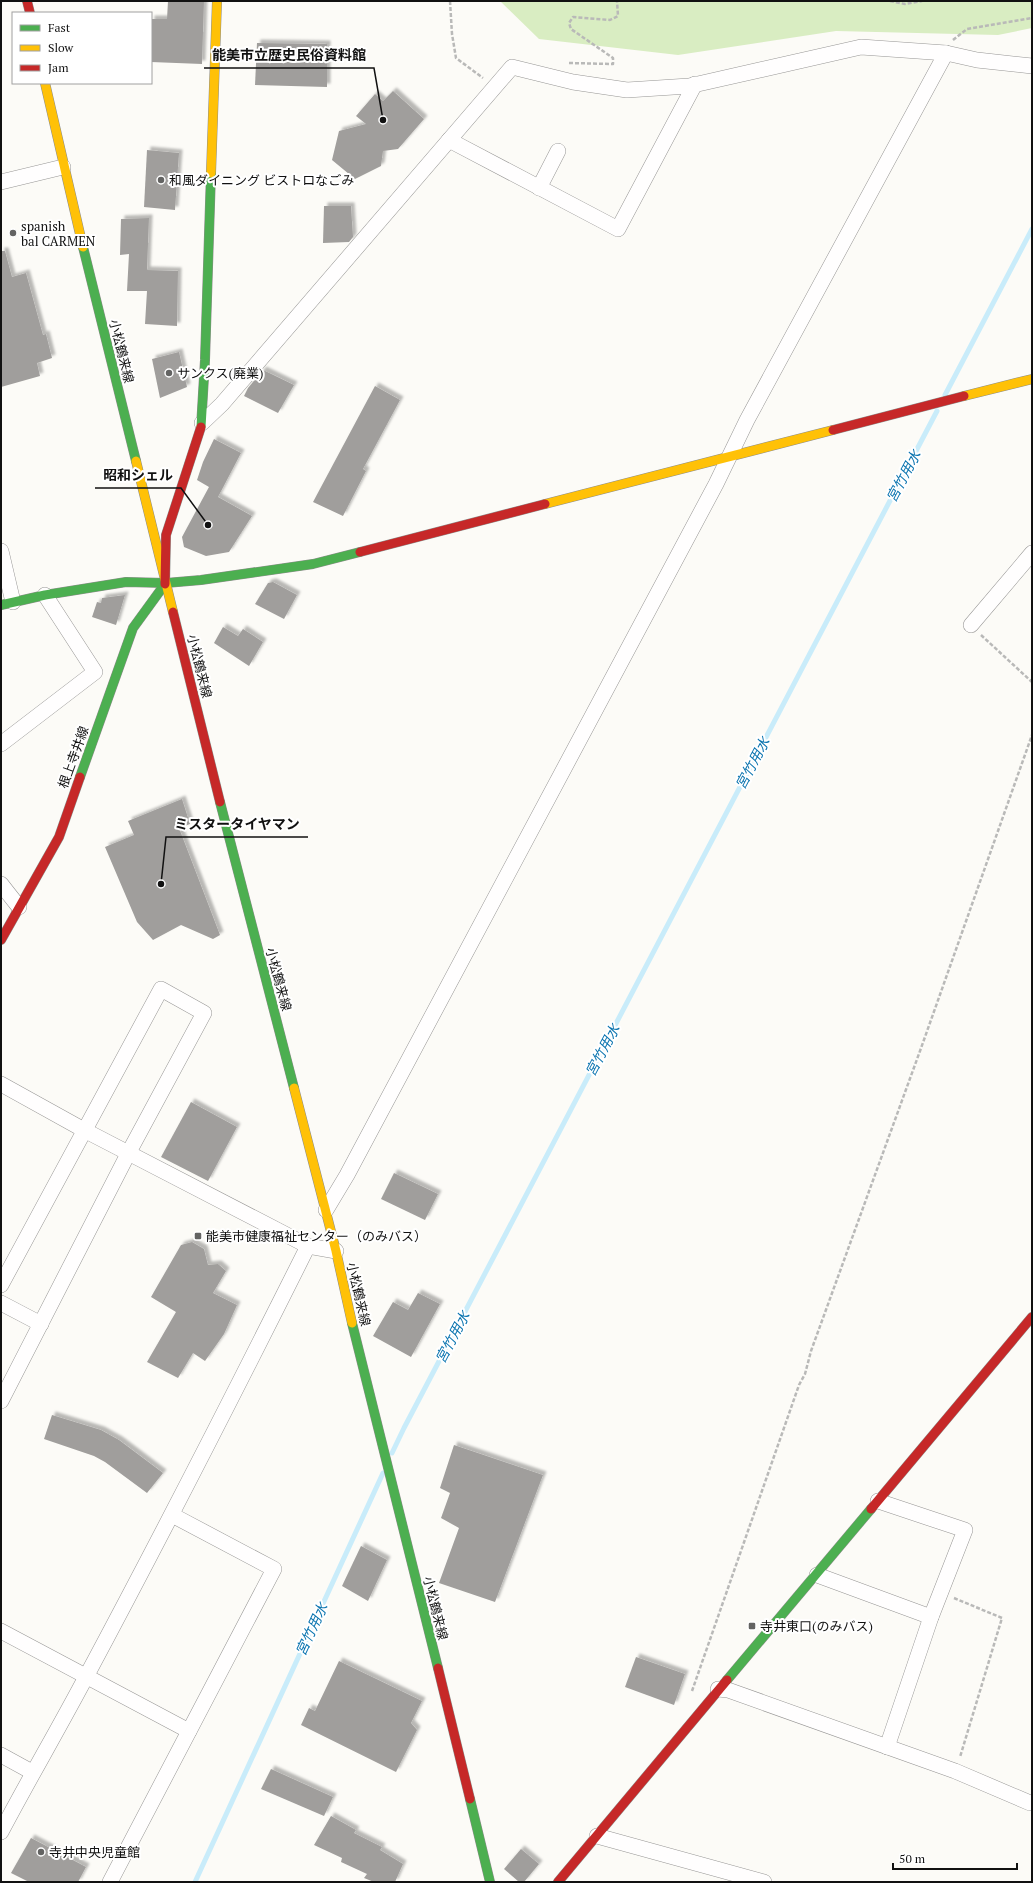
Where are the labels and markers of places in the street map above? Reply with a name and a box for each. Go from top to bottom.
callout: 能美市立歴史民俗資料館 [204,42,374,68]
place label: 和風ダイニング ビストロなごみ [169,171,354,189]
marker: 和風ダイニング ビストロなごみ [156,175,166,185]
place label: spanish bal CARMEN [21,217,96,250]
marker: spanish bal CARMEN [8,228,18,238]
place label: サンクス(廃業) [177,364,264,382]
marker: サンクス(廃業) [164,368,174,378]
callout: 昭和シェル [95,462,181,488]
callout: ミスタータイヤマン [166,811,308,837]
place label: 能美市健康福祉センター（のみバス） [206,1227,427,1245]
marker: 能美市健康福祉センター（のみバス） [193,1231,203,1241]
place label: 寺井東口(のみバス) [760,1617,873,1635]
marker: 寺井東口(のみバス) [747,1621,757,1631]
place label: 寺井中央児童館 [49,1843,140,1861]
marker: 寺井中央児童館 [36,1847,46,1857]

